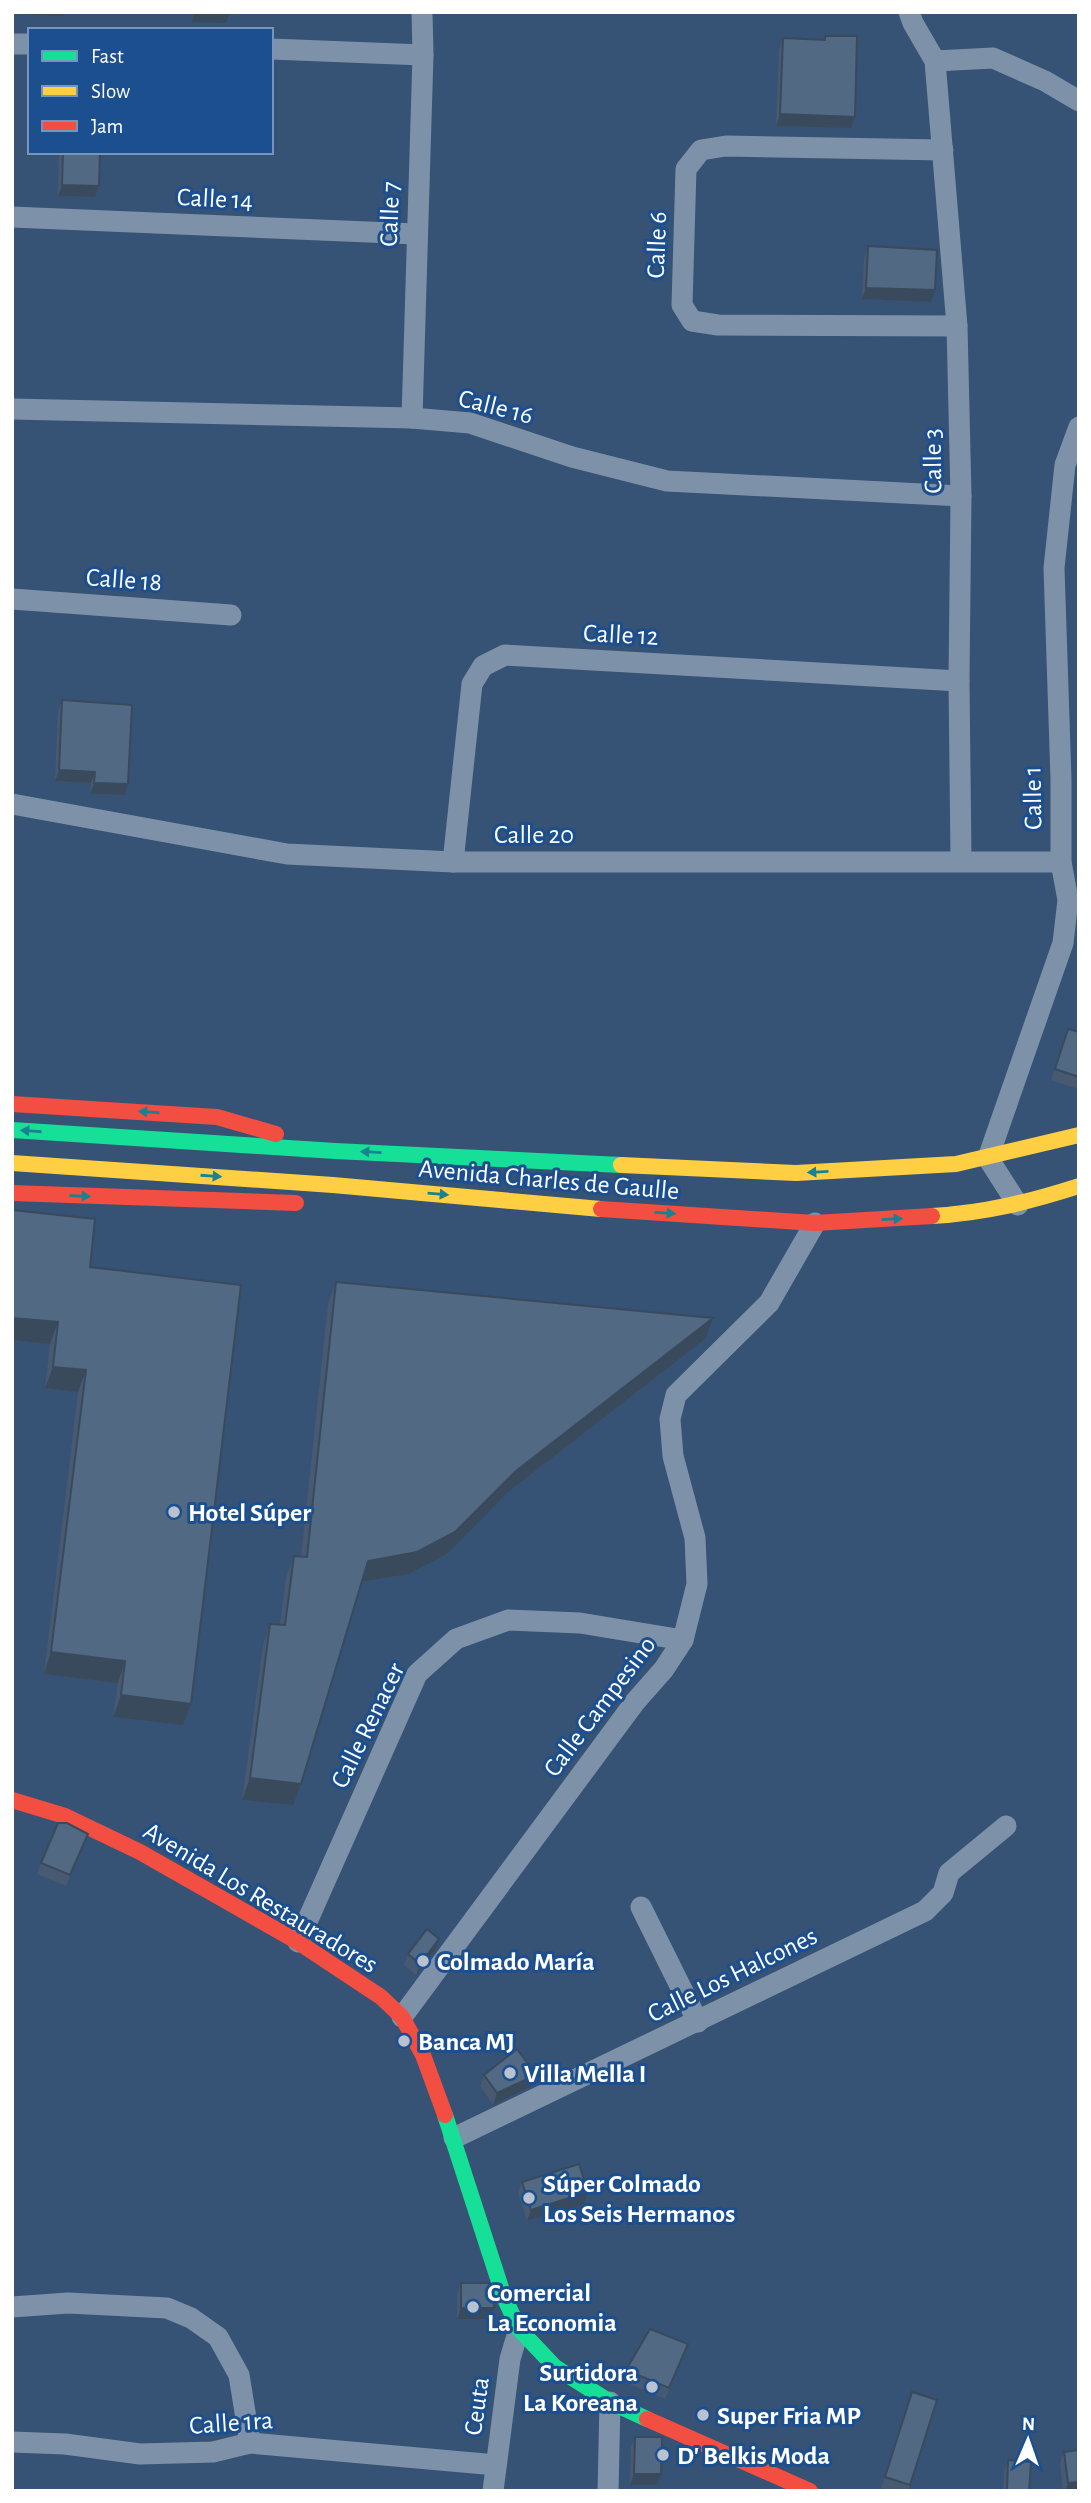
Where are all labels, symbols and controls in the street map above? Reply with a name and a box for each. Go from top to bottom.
legend [28,28,273,154]
text: Fast [91,46,124,67]
text: Slow [91,81,130,102]
text: Jam [91,116,123,137]
street label: Calle 7 [376,181,404,247]
street label: Calle 14 [176,184,254,214]
street label: Calle 6 [643,211,671,279]
street label: Calle 16 [456,385,536,429]
street label: Calle 3 [919,428,947,494]
street label: Calle 18 [85,564,163,596]
street label: Calle 12 [583,620,659,650]
street label: Calle 1 [1019,766,1047,830]
street label: Calle 20 [494,822,574,848]
one-way arrow [138,1107,160,1118]
one-way arrow [19,1125,41,1136]
one-way arrow [360,1147,382,1158]
street label: Avenida Charles de Gaulle [418,1156,680,1204]
one-way arrow [807,1167,829,1178]
one-way arrow [201,1171,223,1182]
one-way arrow [427,1189,449,1200]
one-way arrow [70,1190,92,1201]
one-way arrow [654,1208,676,1219]
one-way arrow [881,1213,903,1224]
place label: Hotel Súper [188,1500,311,1526]
marker: Hotel Súper [166,1504,182,1520]
street label: Calle Campesino [539,1632,661,1782]
street label: Calle Renacer [326,1658,410,1792]
street label: Avenida Los Restauradores [139,1818,382,1978]
street label: Calle Los Halcones [644,1923,821,2027]
place label: Colmado María [437,1949,595,1975]
marker: Colmado María [415,1953,431,1969]
place label: Banca MJ [418,2029,515,2055]
marker: Banca MJ [396,2033,412,2049]
place label: Villa Mella I [524,2061,646,2087]
marker: Villa Mella I [502,2065,518,2081]
place label: Súper Colmado Los Seis Hermanos [543,2171,735,2227]
marker: Súper Colmado Los Seis Hermanos [521,2190,537,2206]
place label: Comercial La Economia [487,2280,617,2336]
marker: Comercial La Economia [465,2299,481,2315]
place label: Surtidora La Koreana [523,2360,638,2416]
street label: Ceuta [460,2375,494,2437]
marker: Surtidora La Koreana [644,2379,660,2395]
place label: Super Fria MP [717,2403,861,2429]
north arrow [993,2405,1063,2475]
street label: Calle 1ra [188,2407,274,2439]
marker: Super Fria MP [695,2407,711,2423]
text: N [1022,2415,1035,2434]
place label: D' Belkis Moda [677,2443,830,2469]
marker: D' Belkis Moda [655,2447,671,2463]

